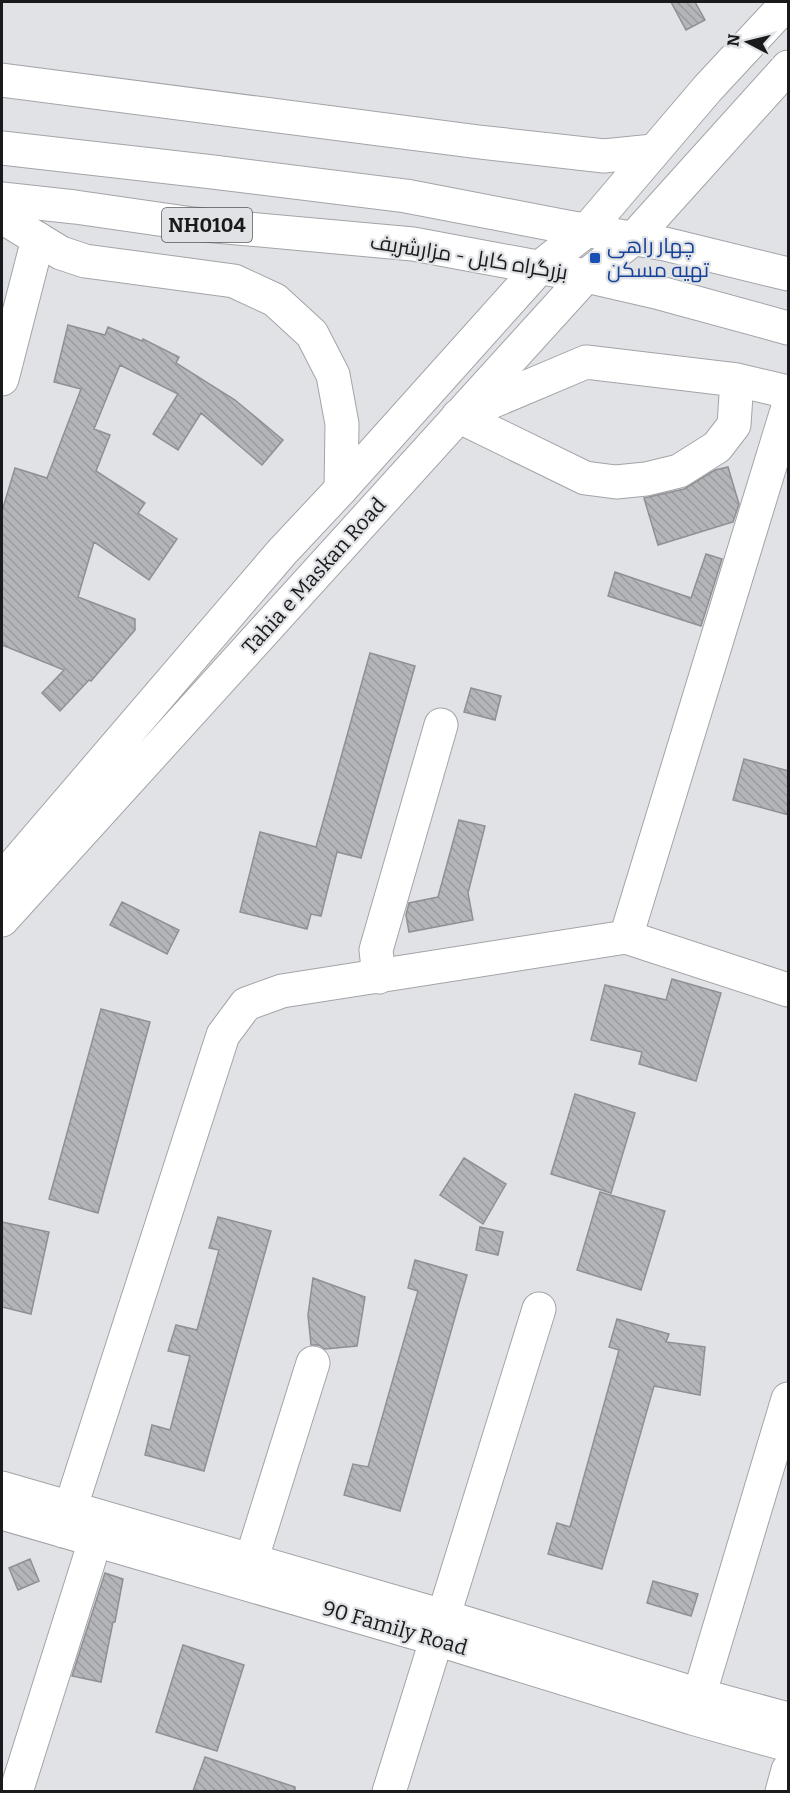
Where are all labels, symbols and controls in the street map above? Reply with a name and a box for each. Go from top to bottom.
north arrow [718,12,778,72]
text: N [723,33,744,48]
road number: NH0104 [162,208,252,242]
street label: بزرگراه کابل - مزارشریف [368,229,570,285]
place label: چهار راهی تهیه مسکن [607,233,709,283]
marker: چهار راهی تهیه مسکن [588,251,602,265]
street label: Tahia e Maskan Road [237,492,391,660]
street label: 90 Family Road [320,1595,470,1661]

